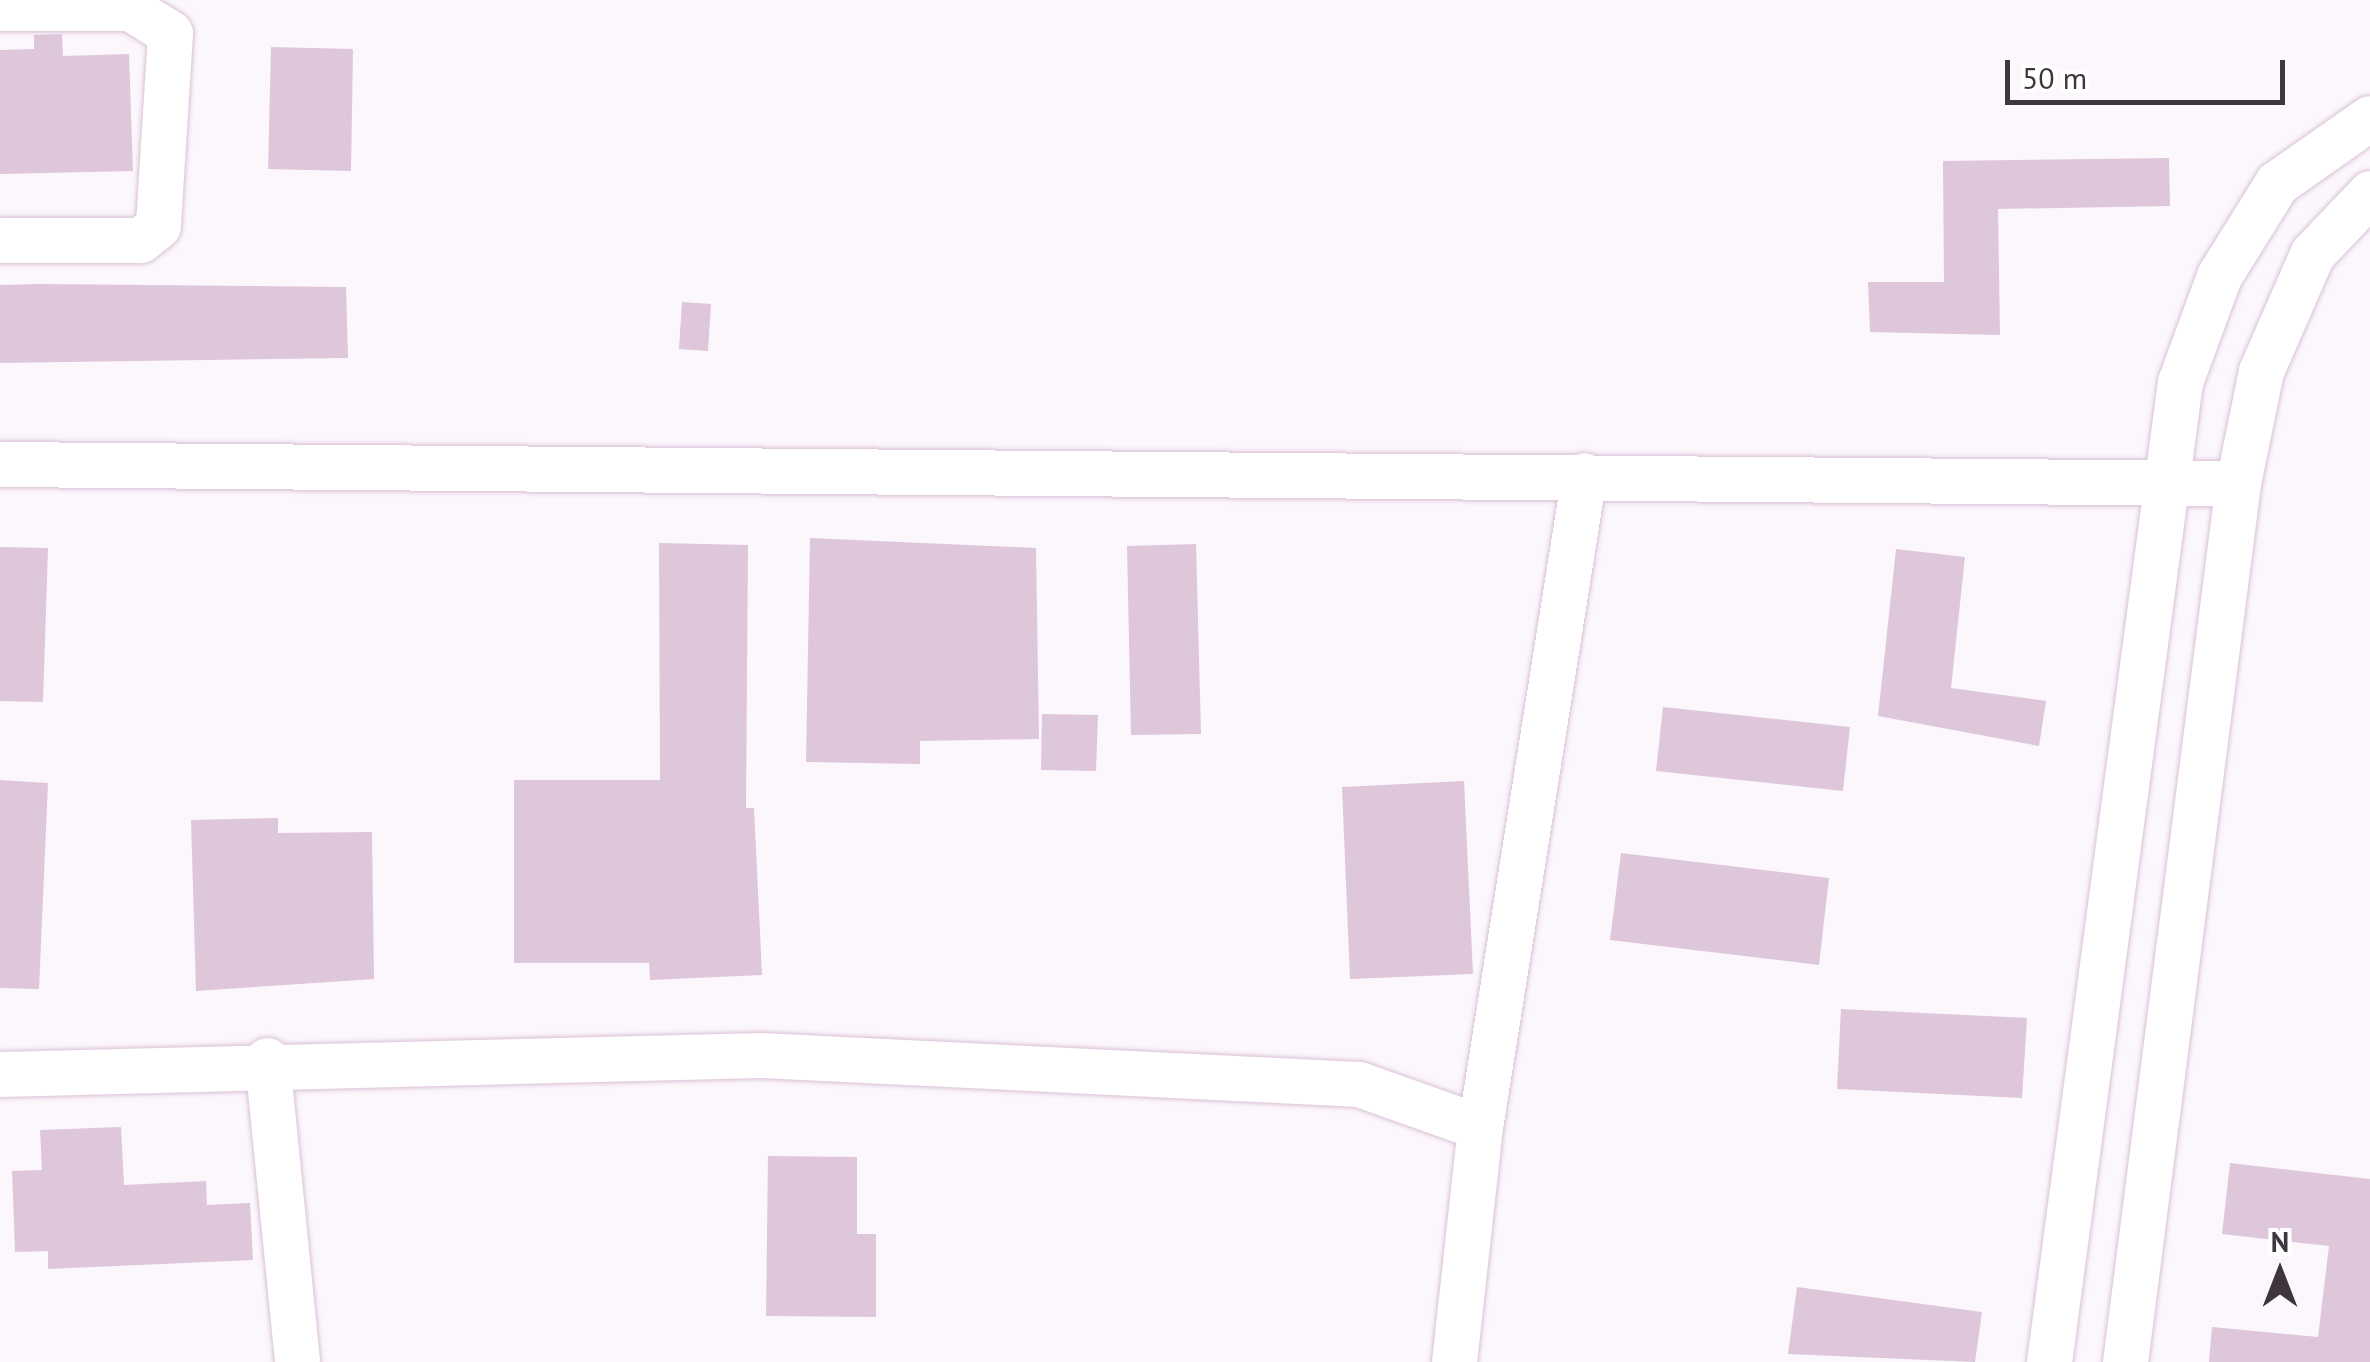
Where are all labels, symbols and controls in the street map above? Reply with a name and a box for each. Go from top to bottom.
scale bar [2010,40,2290,102]
text: 50 m [2022,58,2087,97]
north arrow [2230,1222,2330,1322]
text: N [2271,1223,2289,1260]

